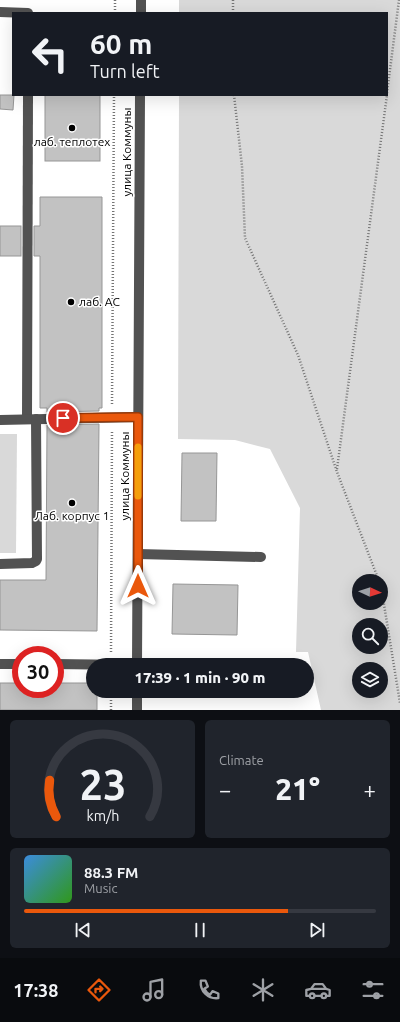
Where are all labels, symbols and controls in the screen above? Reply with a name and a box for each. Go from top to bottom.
icon: left [24,28,76,80]
text: 60 m [90,28,152,59]
text: Turn left [90,61,160,81]
street label: улица Коммуны [120,108,133,196]
marker: лаб. теплотех [67,123,77,133]
place label: лаб. теплотех [34,135,110,148]
place label: лаб. АС [79,295,121,308]
marker: лаб. АС [66,297,76,307]
pin [46,401,80,435]
icon: arrive [52,407,74,429]
street label: улица Коммуны [118,432,131,520]
marker: Лаб. корпус 1 [67,498,77,508]
place label: Лаб. корпус 1 [35,509,109,522]
position arrow [117,565,159,607]
north arrow [352,574,388,610]
map controls [352,574,388,698]
button: search [352,618,388,654]
speed limit sign: 30 [12,646,64,698]
button: layers [352,662,388,698]
text: 17:39 · 1 min · 90 m [135,669,265,686]
text: Climate [219,753,264,767]
text: 23 [79,761,126,808]
text: 21° [275,772,320,806]
text: − [219,777,231,802]
text: + [364,777,376,802]
text: km/h [86,808,119,824]
text: 88.3 FM [84,864,138,881]
text: Music [84,881,118,895]
icon: previous [72,919,94,941]
icon: pause [189,919,211,941]
icon: next [306,919,328,941]
icon: directions [85,976,113,1004]
icon: music [140,976,168,1004]
icon: phone [195,976,223,1004]
icon: climate [249,976,277,1004]
icon: car [304,976,332,1004]
icon: filters [359,976,387,1004]
text: 17:38 [13,980,58,1000]

